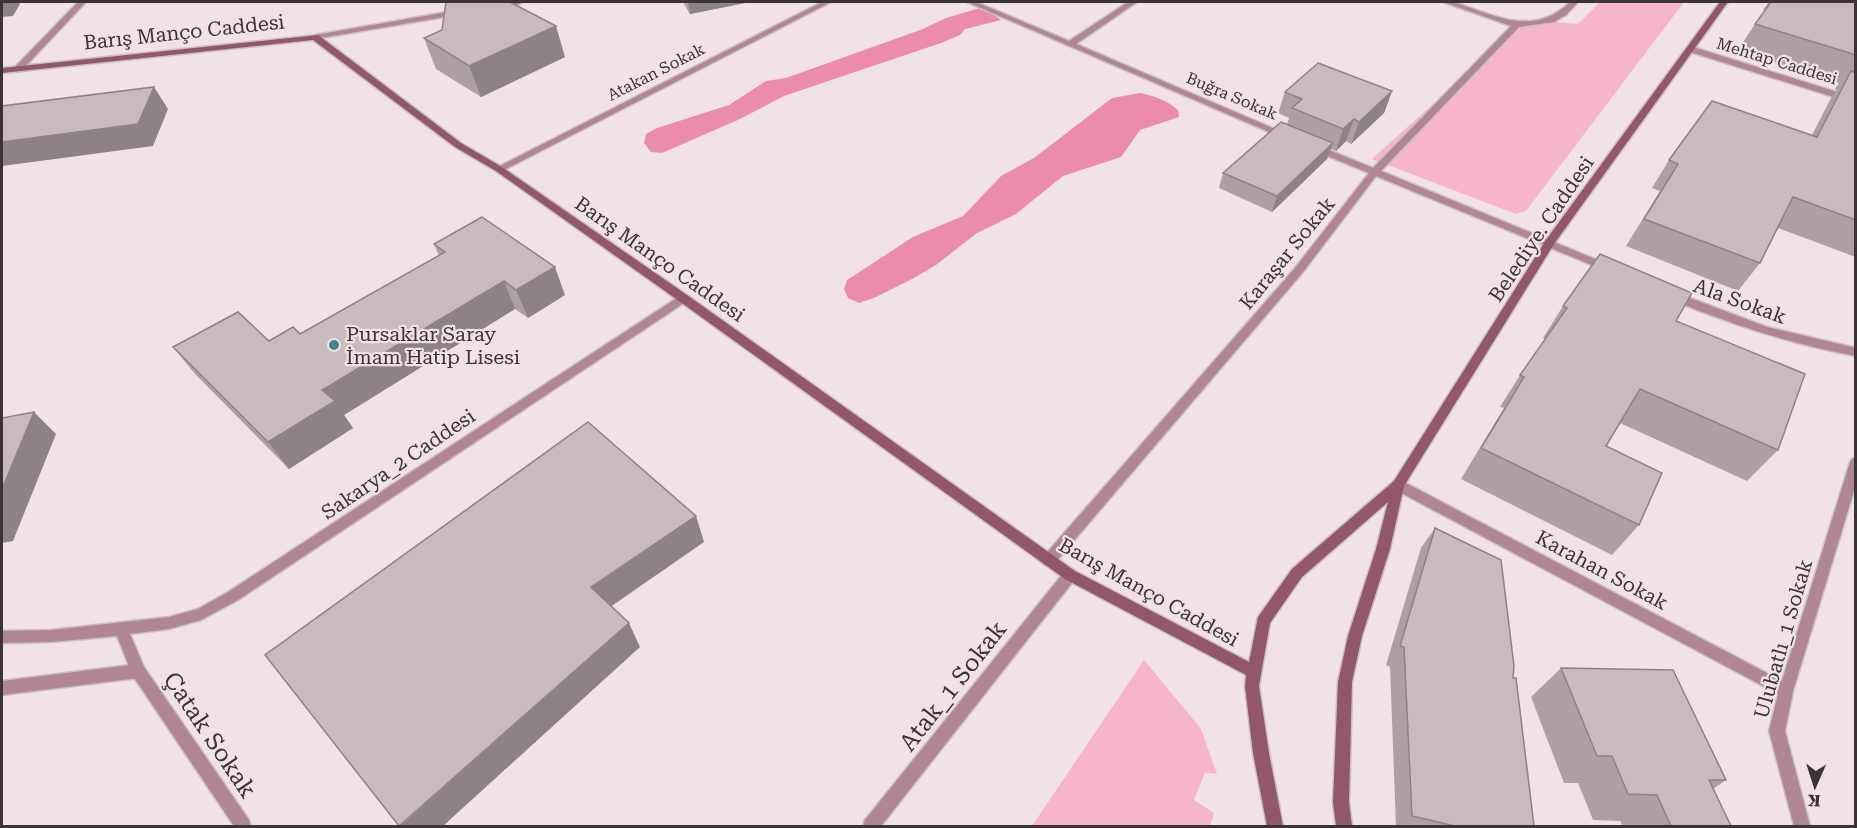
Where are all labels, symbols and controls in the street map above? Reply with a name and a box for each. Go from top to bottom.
street label: Barış Manço Caddesi [82,10,286,54]
street label: Mehtap Caddesi [1714,34,1840,88]
street label: Atakan Sokak [604,39,708,105]
street label: Buğra Sokak [1184,68,1280,124]
street label: Belediye. Caddesi [1483,152,1599,306]
street label: Barış Manço Caddesi [570,191,750,327]
street label: Karaşar Sokak [1234,192,1340,314]
street label: Ala Sokak [1690,273,1790,329]
place label: Pursaklar Saray İmam Hatip Lisesi [346,322,520,369]
marker: Pursaklar Saray İmam Hatip Lisesi [327,338,341,352]
street label: Sakarya_2 Caddesi [317,404,479,524]
street label: Karahan Sokak [1532,525,1672,615]
street label: Barış Manço Caddesi [1055,533,1243,651]
street label: Ulubatlı_1 Sokak [1749,556,1817,721]
street label: Atak_1 Sokak [894,615,1012,757]
street label: Çatak Sokak [158,667,262,803]
north arrow [1785,756,1845,816]
text: K [1807,791,1821,810]

